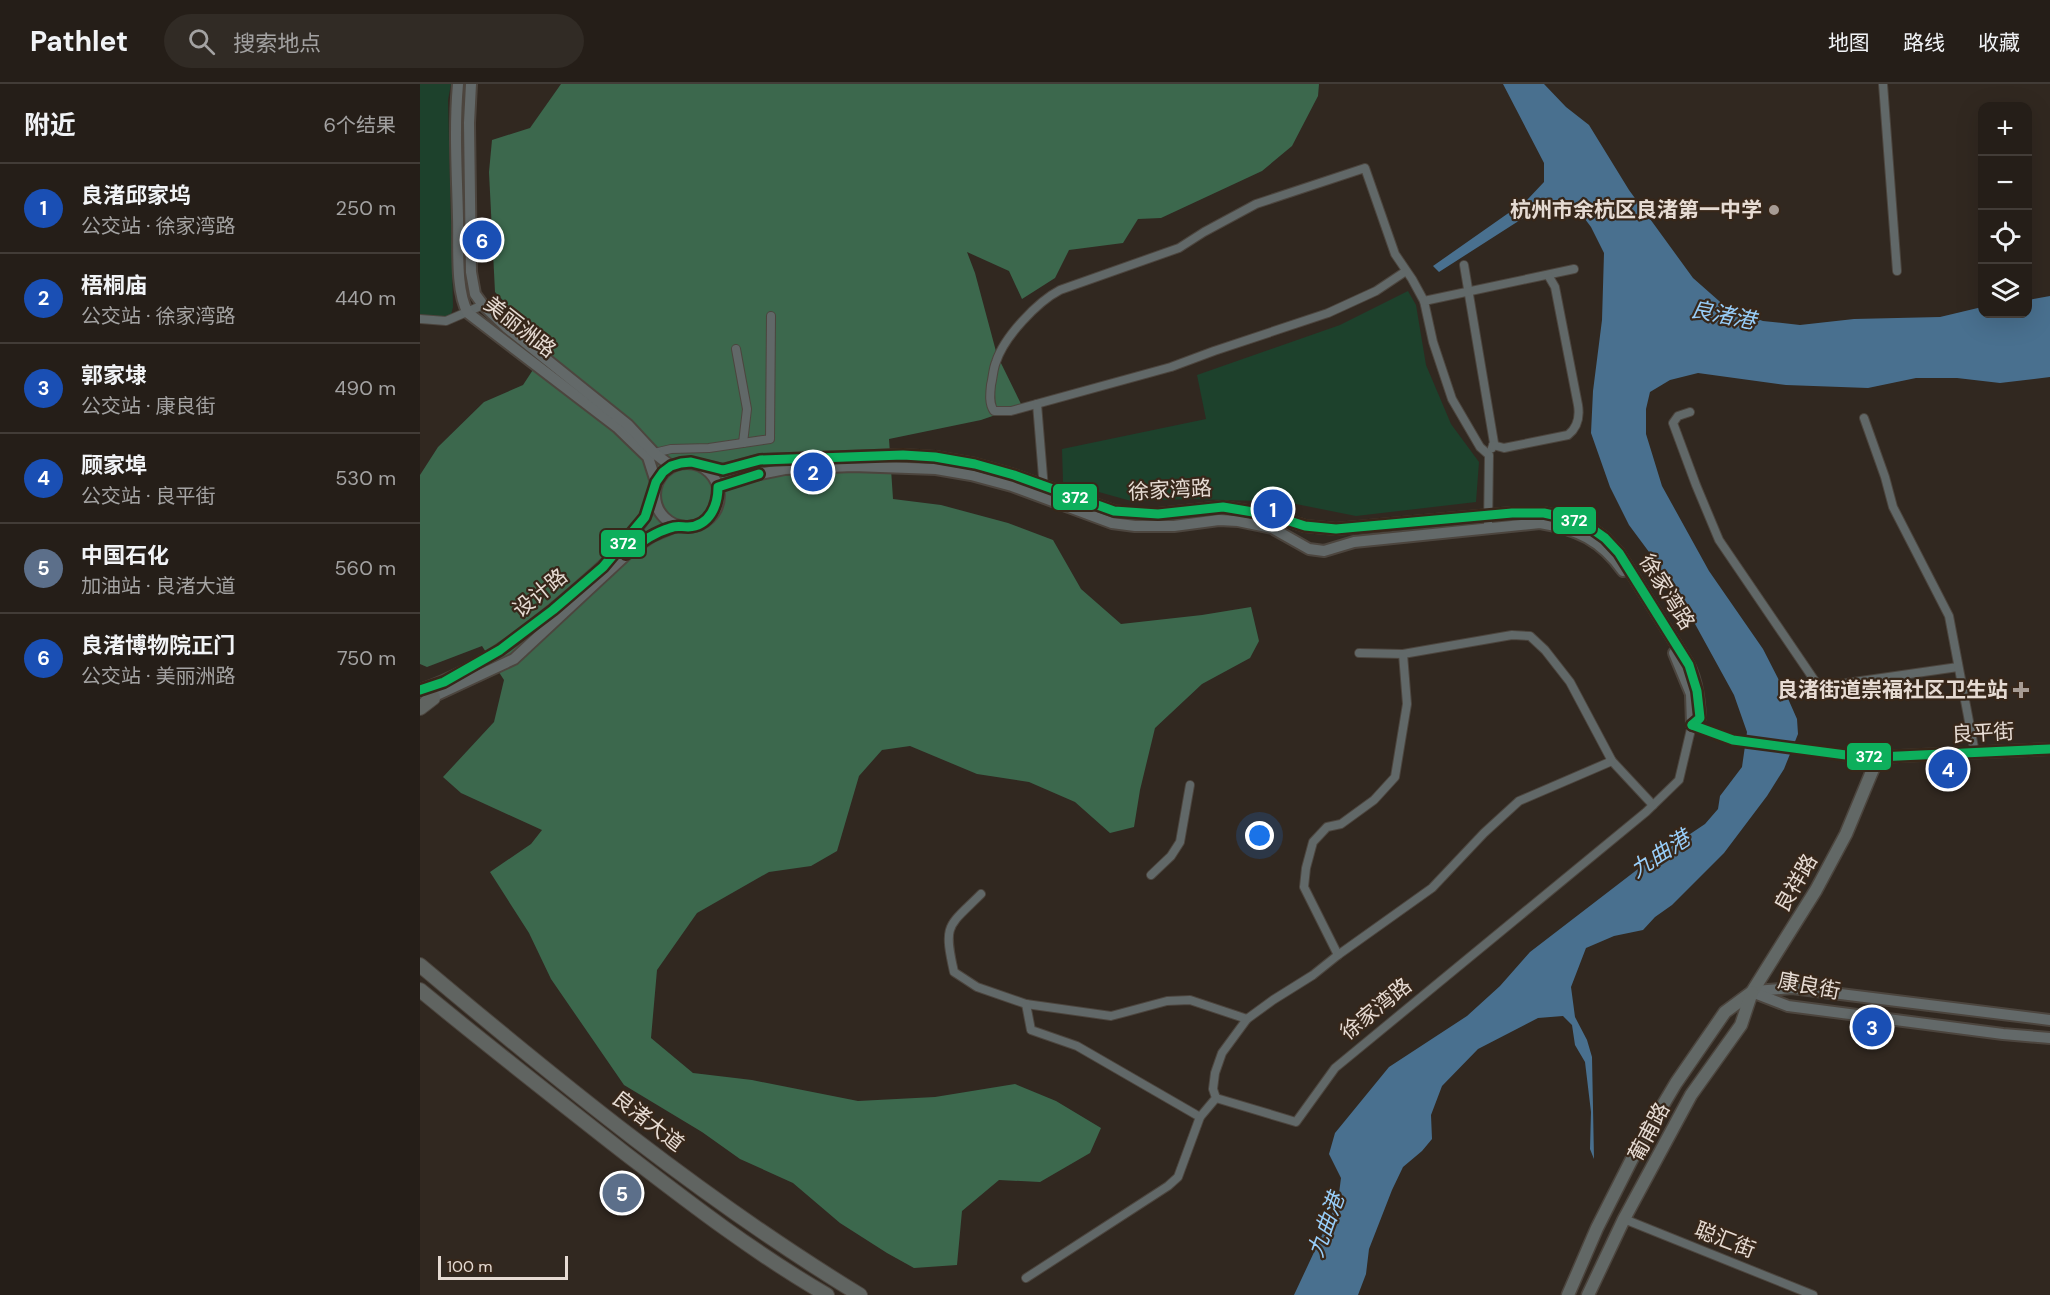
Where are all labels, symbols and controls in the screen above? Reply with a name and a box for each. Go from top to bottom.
search box [164,14,584,68]
text: Pathlet [30,23,128,60]
icon: search [185,25,218,58]
text: 搜索地点 [233,29,321,58]
text: 地图 [1828,29,1870,57]
text: 路线 [1903,29,1945,57]
text: 收藏 [1978,29,2020,57]
map controls [1978,102,2032,318]
button: + [1978,102,2032,156]
text: 附近 [24,108,76,142]
text: 6个结果 [323,112,396,138]
button: − [1978,156,2032,210]
text: 良渚邱家坞 [81,181,191,210]
text: 1 [40,195,47,221]
text: 250 m [335,195,396,221]
place label: 杭州市余杭区良渚第一中学 [1510,196,1762,224]
marker: 杭州市余杭区良渚第一中学 [1767,203,1781,217]
button: locate [1978,210,2032,264]
text: 公交站 · 徐家湾路 [81,213,236,239]
pin: 6 [462,218,502,262]
button: layers [1978,264,2032,318]
text: 梧桐庙 [81,271,147,300]
text: 2 [38,285,49,311]
text: 440 m [335,285,396,311]
street label: 美丽洲路 [478,290,562,364]
water label: 良渚港 [1688,294,1761,336]
text: 公交站 · 徐家湾路 [81,303,236,329]
text: 郭家埭 [81,361,147,390]
text: 3 [37,375,50,401]
text: 490 m [334,375,396,401]
text: 公交站 · 康良街 [81,393,216,419]
pin: 2 [794,450,832,494]
text: 顾家埠 [81,451,147,480]
text: 4 [37,465,50,491]
text: 530 m [335,465,396,491]
street label: 徐家湾路 [1127,474,1213,506]
text: 公交站 · 良平街 [81,483,216,509]
line badge: 372 [1052,483,1098,511]
pin: 1 [1254,486,1292,532]
text: 372 [1061,487,1089,508]
line badge: 372 [1552,506,1597,535]
text: 372 [1560,510,1588,531]
line badge: 372 [600,529,646,558]
text: 372 [609,533,637,554]
text: 中国石化 [81,541,169,570]
street label: 徐家湾路 [1633,549,1701,635]
text: 5 [37,555,50,581]
text: 560 m [334,555,396,581]
street label: 设计路 [507,562,573,624]
text: 加油站 · 良渚大道 [81,573,236,599]
text: 良渚博物院正门 [81,631,235,660]
text: 6 [37,645,50,671]
text: 750 m [337,645,396,671]
text: 公交站 · 美丽洲路 [81,663,236,689]
place label: 良渚街道崇福社区卫生站 [1777,676,2008,704]
marker: 良渚街道崇福社区卫生站 [2012,681,2030,699]
street label: 良平街 [1951,717,2015,749]
line badge: 372 [1846,742,1892,771]
text: 372 [1855,746,1883,767]
pin: 4 [1928,746,1967,792]
your location [1245,821,1274,850]
water label: 九曲港 [1624,822,1698,884]
street label: 良祥路 [1768,849,1824,917]
street label: 康良街 [1775,966,1843,1006]
street label: 徐家湾路 [1335,972,1417,1046]
pin: 3 [1852,1004,1892,1050]
street label: 良渚大道 [606,1084,690,1158]
street label: 葡甫路 [1622,1098,1676,1166]
pin: 5 [602,1170,642,1216]
water label: 九曲港 [1301,1186,1352,1261]
street label: 聪汇街 [1691,1216,1759,1264]
scale bar [438,1253,568,1280]
text: 100 m [447,1256,492,1277]

